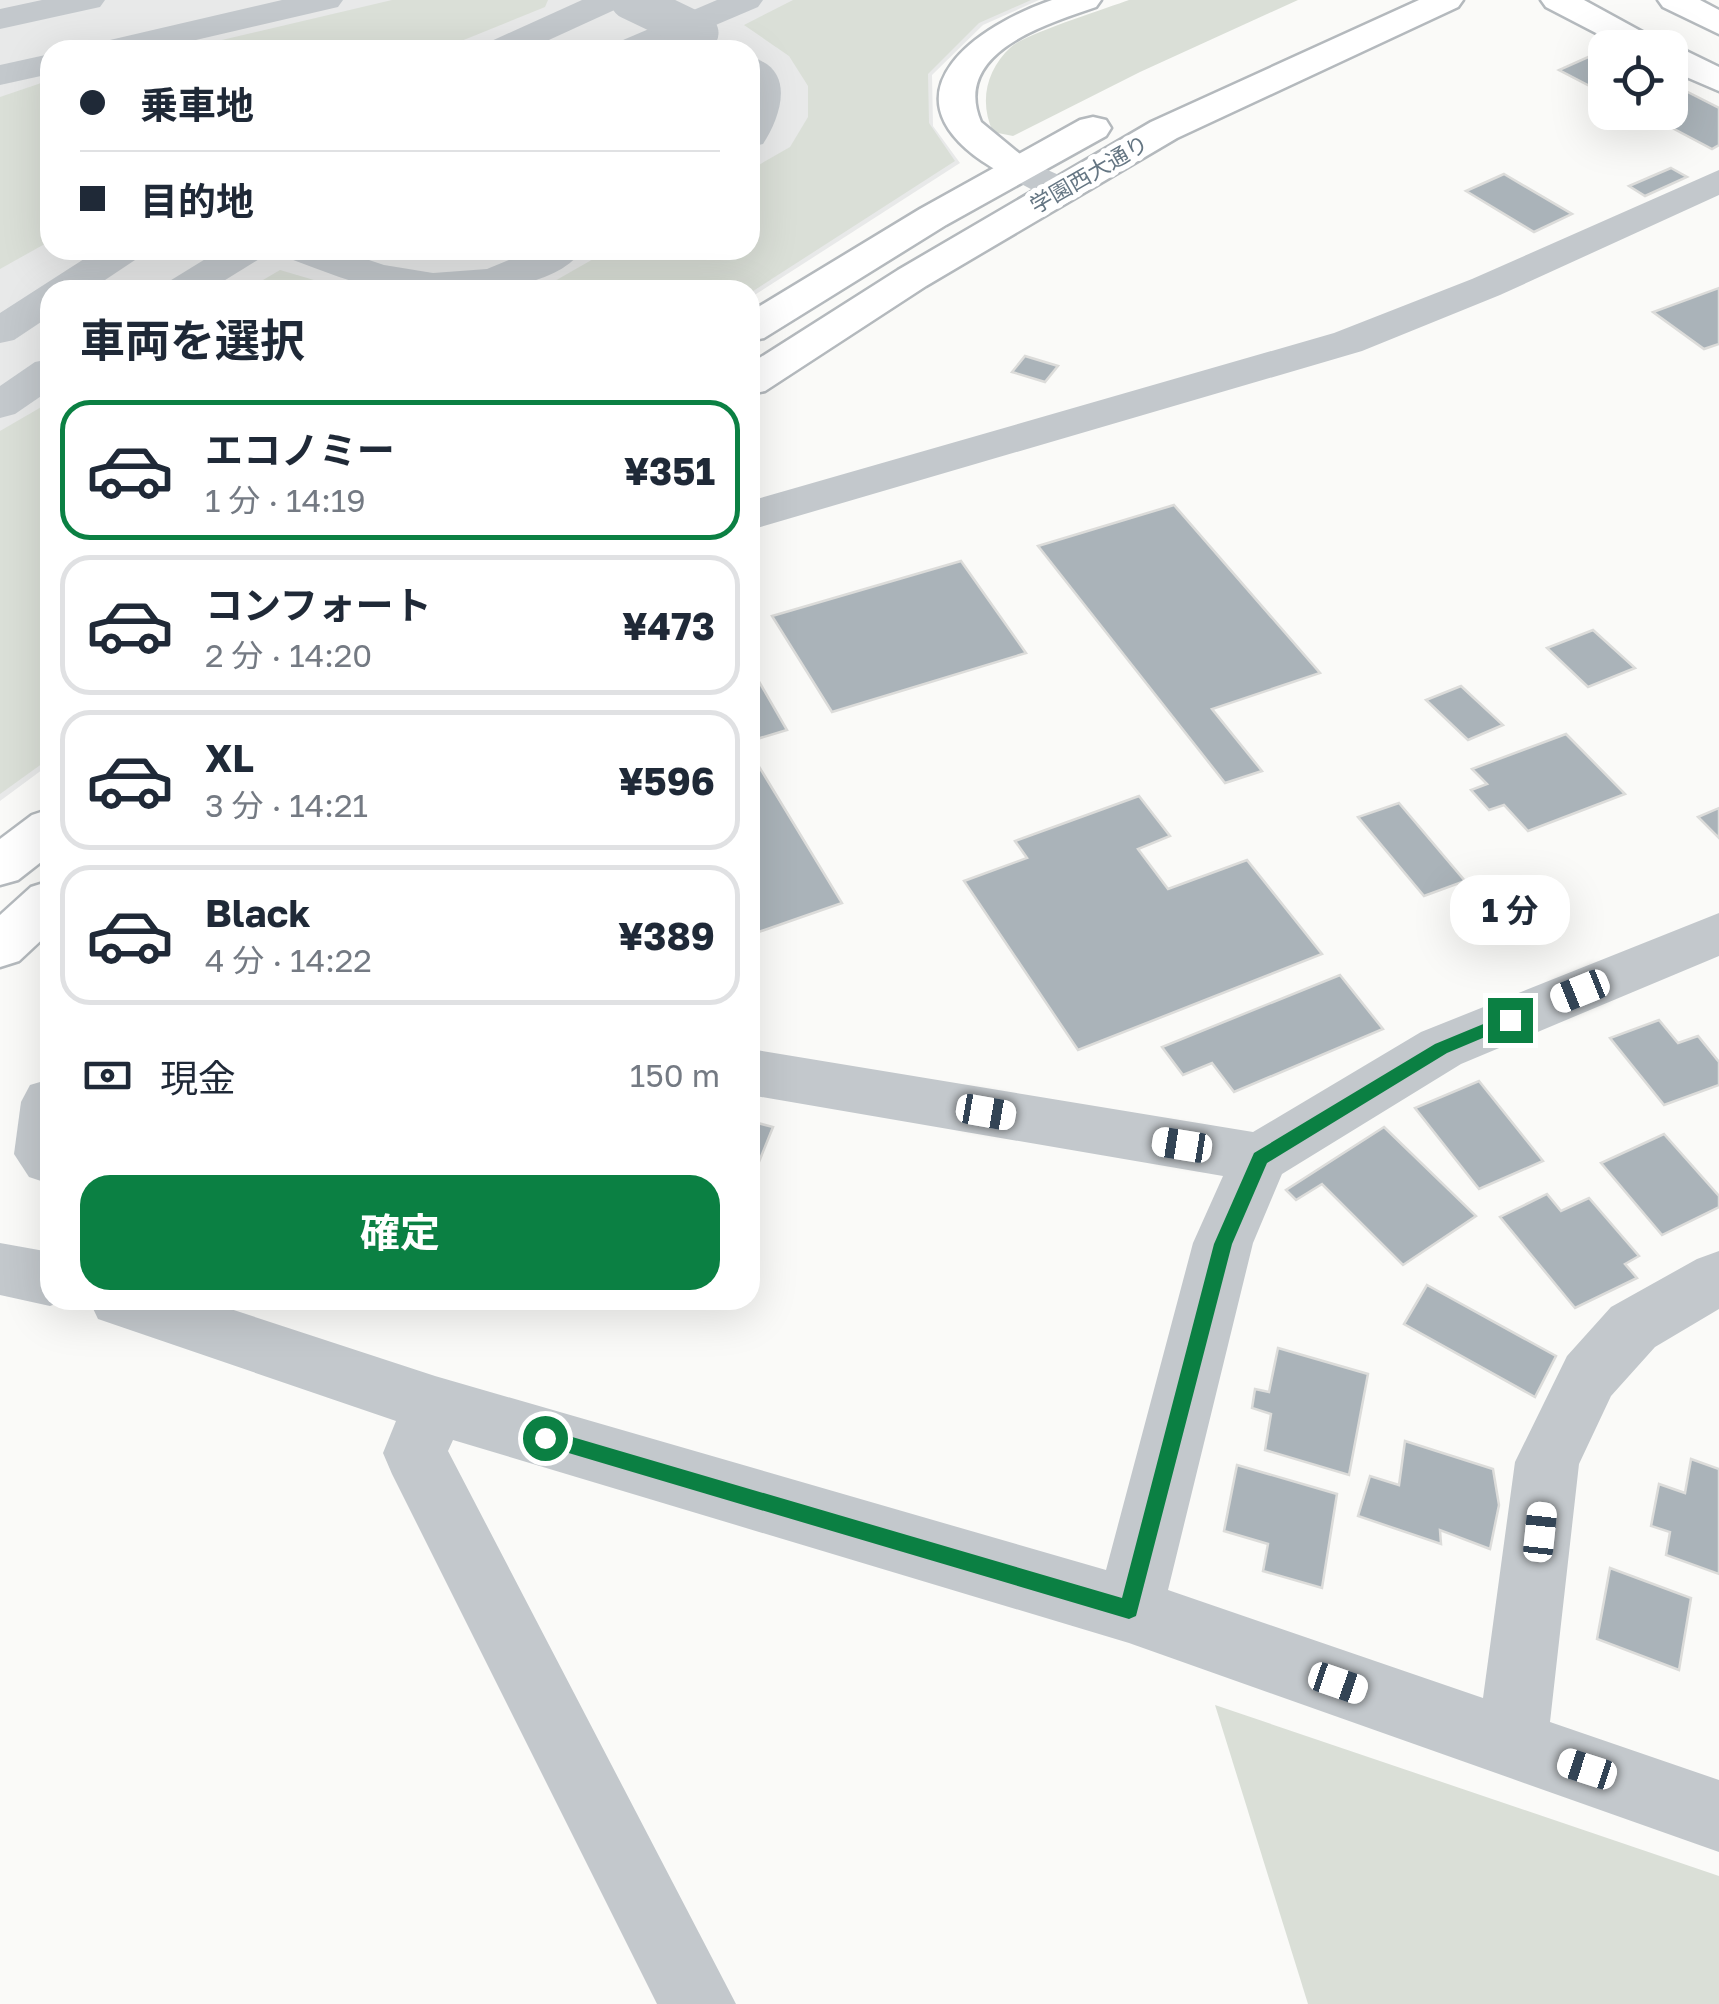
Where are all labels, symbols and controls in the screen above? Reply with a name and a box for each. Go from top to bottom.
map controls [1588,30,1688,130]
button: locate [1588,30,1688,130]
text: 乗車地 [140,82,254,127]
street label: 学園西大通り [1025,129,1153,218]
text: 目的地 [140,178,254,223]
text: 車両を選択 [80,313,305,367]
icon: car [85,425,175,515]
text: エコノミー [205,427,395,472]
text: ¥351 [624,448,715,493]
text: 1 分 · 14:19 [205,481,366,519]
icon: car [85,580,175,670]
text: コンフォート [205,582,432,627]
text: ¥473 [622,603,715,648]
text: 2 分 · 14:20 [205,636,372,674]
icon: car [85,735,175,825]
text: XL [205,735,254,780]
text: ¥596 [618,758,715,803]
text: 3 分 · 14:21 [205,786,368,824]
callout: 1 分 [1450,875,1570,945]
icon: car [85,890,175,980]
text: Black [205,890,310,935]
text: 1 分 [1482,891,1538,929]
text: ¥389 [618,913,715,958]
text: 4 分 · 14:22 [205,941,372,979]
car [1547,966,1613,1016]
route end [1488,998,1533,1043]
icon: cash [80,1048,135,1103]
text: 現金 [160,1055,236,1100]
text: 150 m [630,1056,720,1094]
car [954,1092,1018,1132]
car [1150,1125,1214,1165]
button: 確定 [80,1175,720,1290]
route start [523,1416,568,1461]
car [1522,1501,1558,1563]
car [1305,1659,1371,1707]
car [1554,1745,1620,1793]

